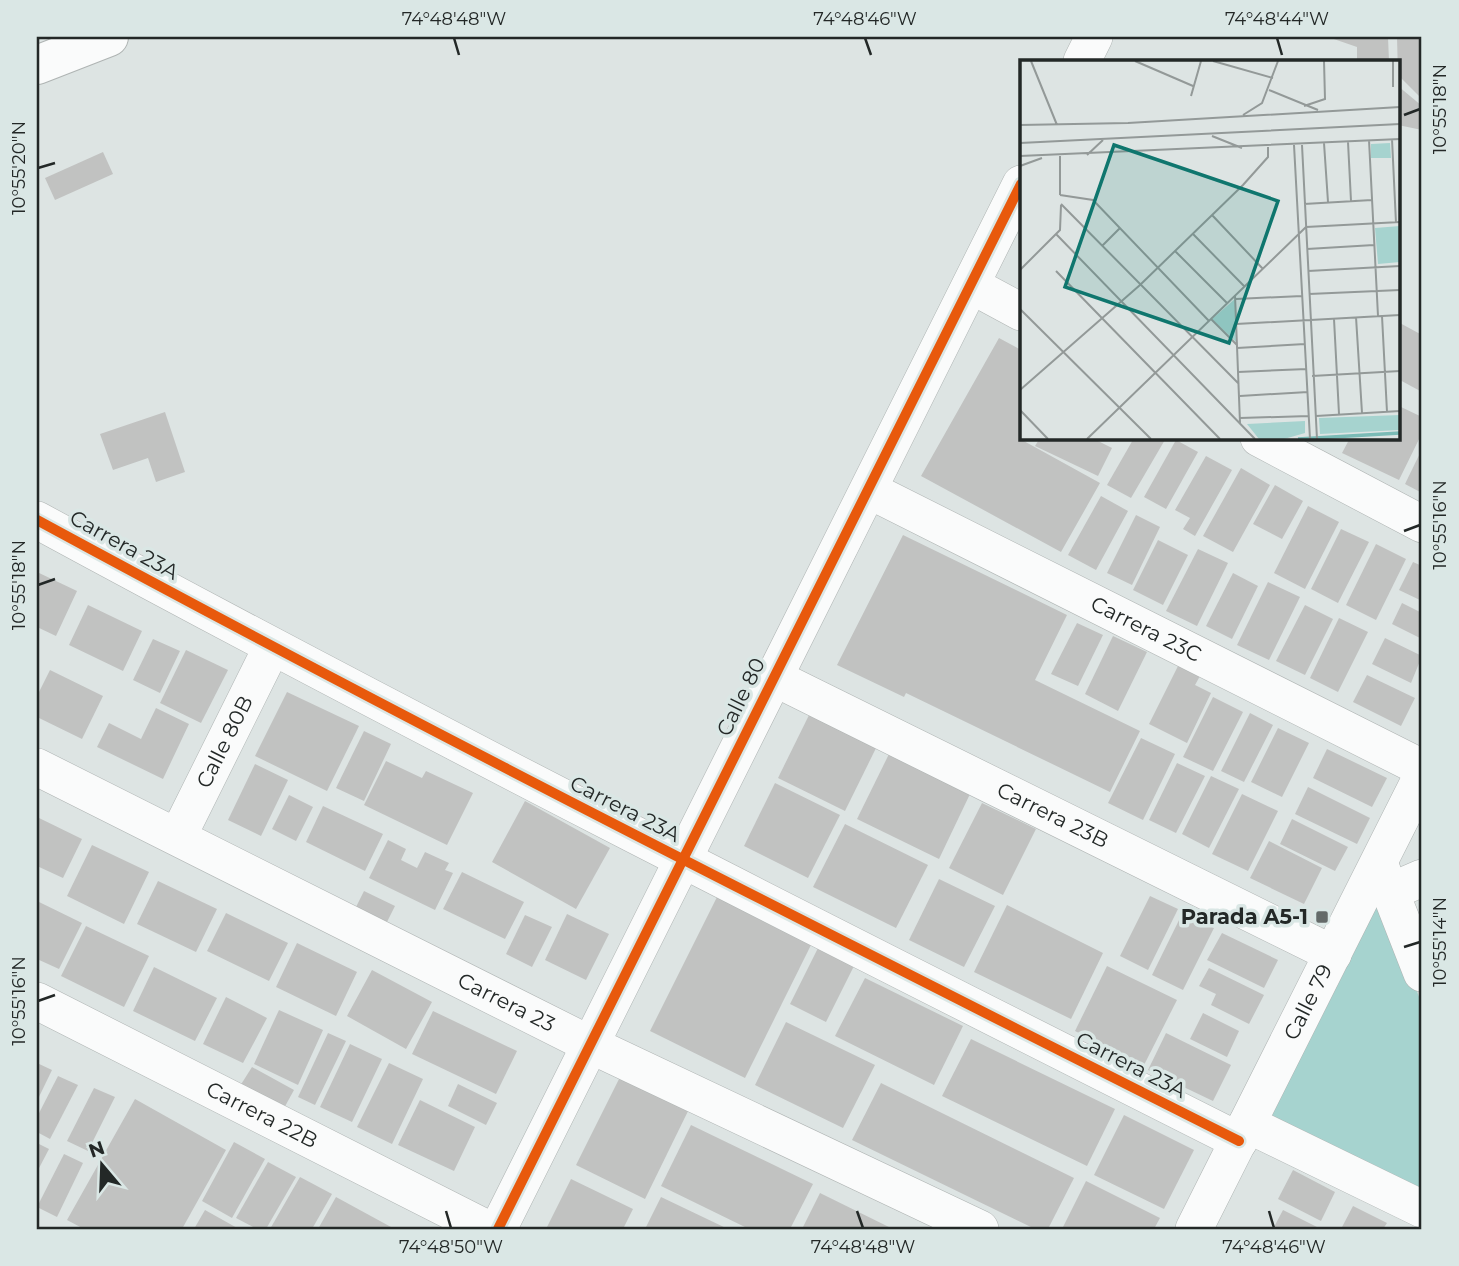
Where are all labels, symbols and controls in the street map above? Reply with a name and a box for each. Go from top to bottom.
text: 74°48'48"W [402,8,506,30]
text: 74°48'46"W [813,8,917,30]
text: 74°48'44"W [1225,8,1329,30]
inset map [1020,60,1400,439]
text: 10°55'18"N [1429,64,1451,154]
text: 10°55'20"N [8,121,30,215]
text: 10°55'16"N [1429,480,1451,570]
street label: Carrera 23A [65,504,184,585]
text: 10°55'18"N [8,540,30,630]
street label: Carrera 23C [1087,591,1206,667]
street label: Calle 80 [711,654,770,740]
street label: Calle 80B [191,692,258,792]
street label: Carrera 23A [566,770,685,847]
street label: Carrera 23B [993,777,1113,853]
text: 10°55'14"N [1429,897,1451,987]
place label: Parada A5-1 [1181,904,1308,929]
marker: Parada A5-1 [1314,909,1330,925]
text: 10°55'16"N [8,956,30,1046]
street label: Calle 79 [1278,960,1337,1044]
street label: Carrera 23 [454,967,559,1037]
street label: Carrera 23A [1072,1026,1191,1103]
street label: Carrera 22B [202,1076,322,1153]
north arrow [66,1130,136,1200]
text: N [86,1136,108,1163]
text: 74°48'50"W [399,1236,503,1258]
text: 74°48'48"W [811,1236,915,1258]
text: 74°48'46"W [1222,1236,1326,1258]

